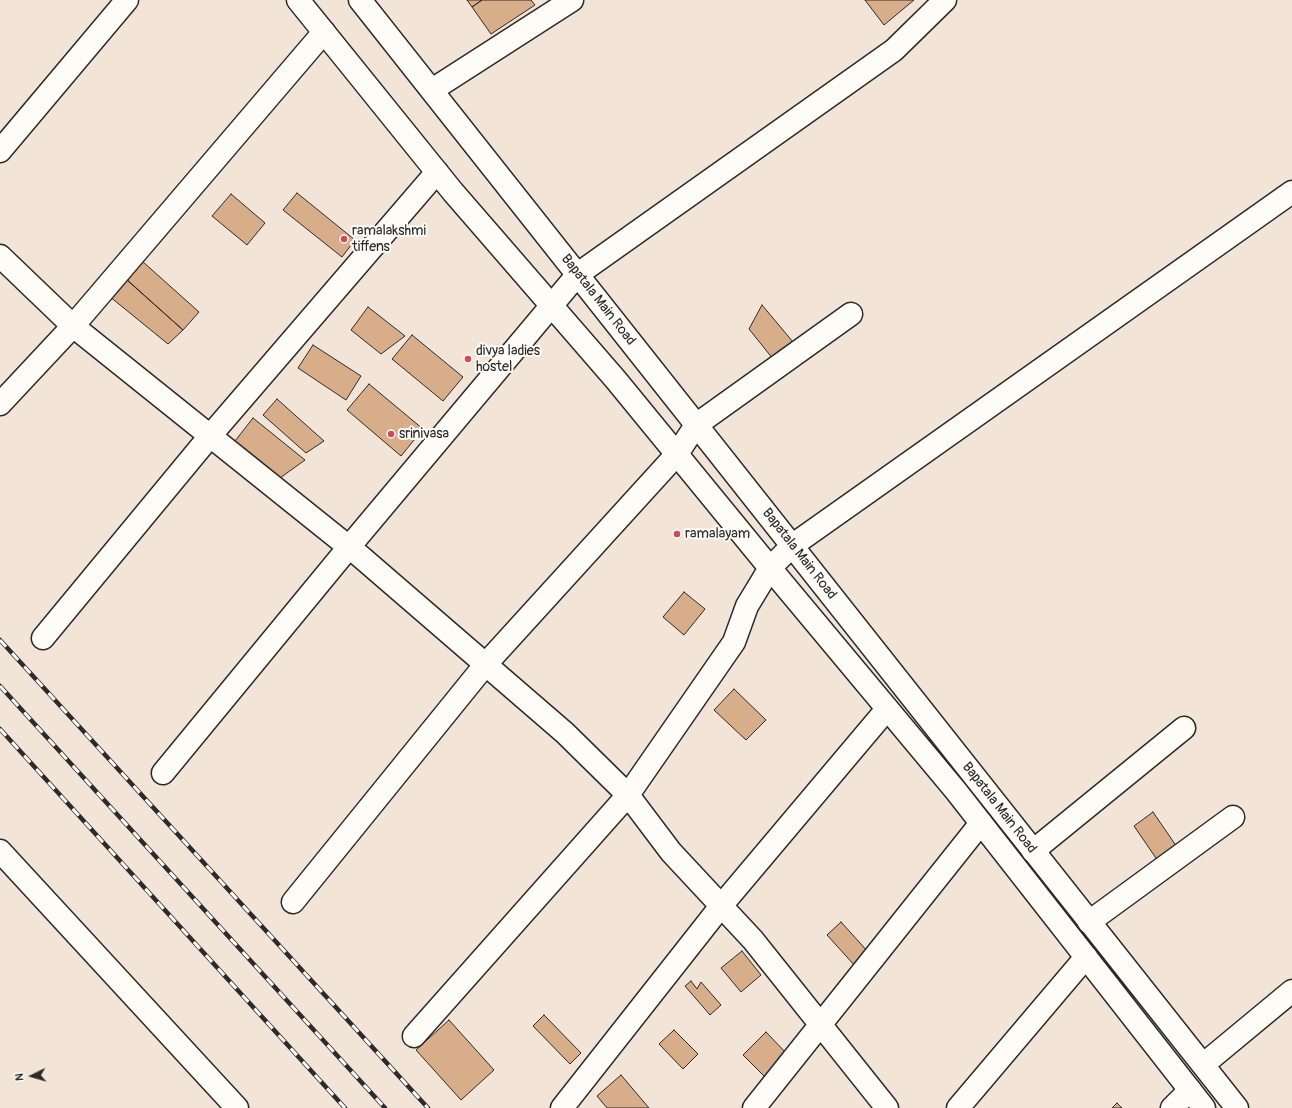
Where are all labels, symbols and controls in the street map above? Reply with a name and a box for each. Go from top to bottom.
place label: ramalakshmi tiffens [352,223,426,256]
marker: ramalakshmi tiffens [339,234,349,244]
street label: Bapatala Main Road [557,251,639,349]
place label: divya ladies hostel [476,343,540,376]
marker: divya ladies hostel [463,354,473,364]
place label: srinivasa [399,426,449,442]
marker: srinivasa [386,429,396,439]
street label: Bapatala Main Road [758,505,840,603]
place label: ramalayam [685,526,750,542]
marker: ramalayam [672,529,682,539]
street label: Bapatala Main Road [958,759,1040,857]
north arrow [12,1056,52,1096]
text: N [13,1073,26,1081]

